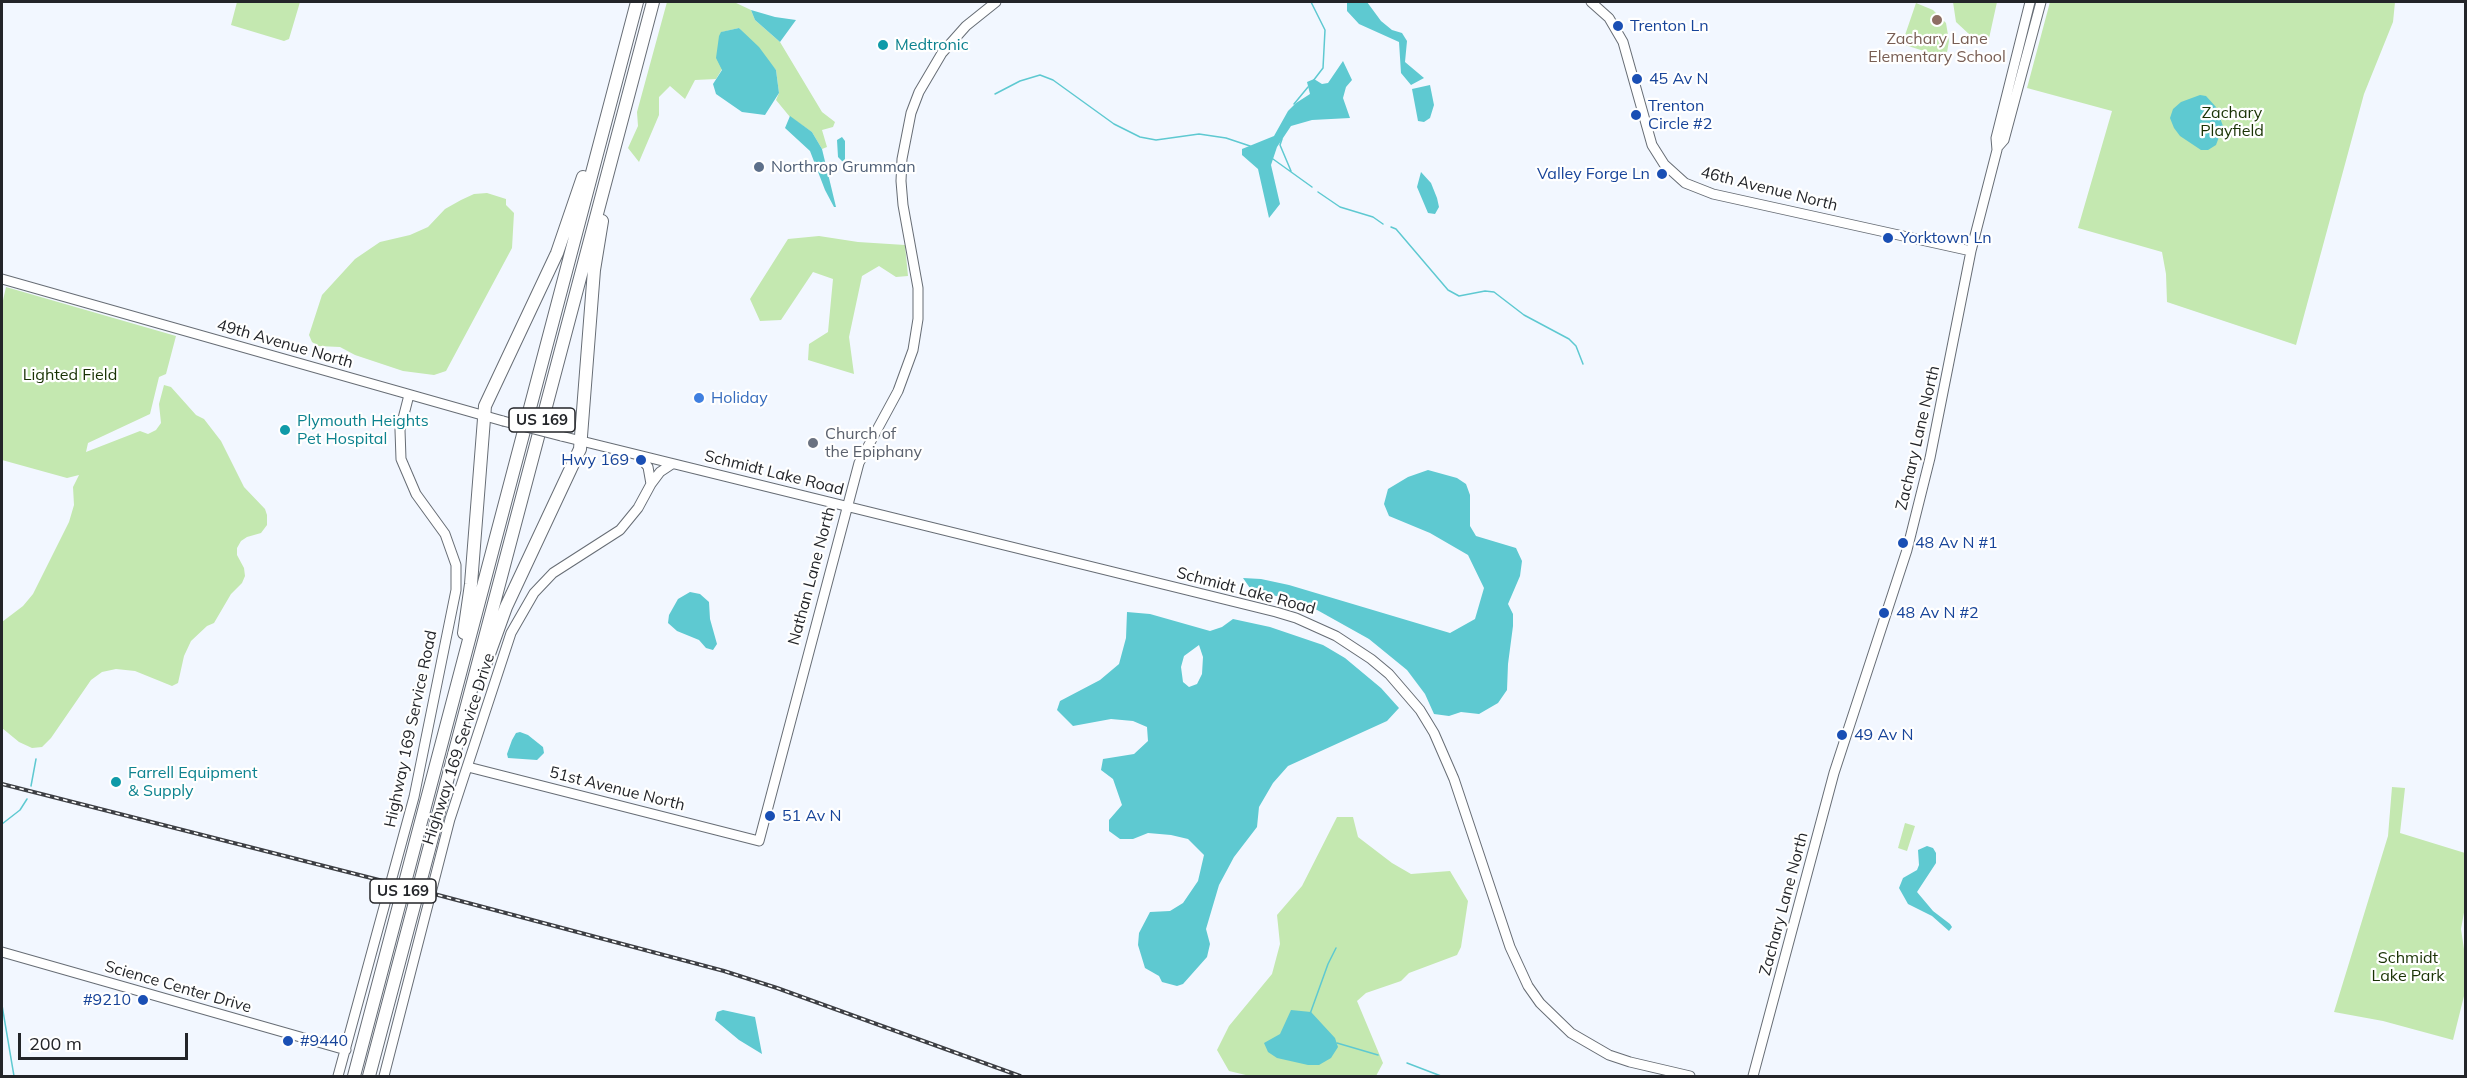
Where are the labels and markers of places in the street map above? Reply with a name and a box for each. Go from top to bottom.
marker: Zachary Lane Elementary School [1930,13,1944,27]
place label: Trenton Ln [1630,16,1709,36]
marker: Trenton Ln [1611,19,1625,33]
place label: Zachary Lane Elementary School [1868,29,2006,67]
place label: Medtronic [895,35,969,55]
marker: Medtronic [876,38,890,52]
place label: 45 Av N [1649,69,1708,89]
marker: 45 Av N [1630,72,1644,86]
place label: Trenton Circle #2 [1648,96,1712,134]
marker: Trenton Circle #2 [1629,108,1643,122]
place label: Northrop Grumman [771,157,916,177]
marker: Northrop Grumman [752,160,766,174]
place label: Valley Forge Ln [1537,164,1650,184]
marker: Valley Forge Ln [1655,167,1669,181]
place label: Yorktown Ln [1900,228,1992,248]
marker: Yorktown Ln [1881,231,1895,245]
place label: Holiday [711,388,768,408]
marker: Holiday [692,391,706,405]
place label: Plymouth Heights Pet Hospital [297,411,429,449]
marker: Plymouth Heights Pet Hospital [278,423,292,437]
place label: Church of the Epiphany [825,424,922,462]
marker: Church of the Epiphany [806,436,820,450]
place label: Hwy 169 [561,450,629,470]
marker: Hwy 169 [634,453,648,467]
place label: 48 Av N #1 [1915,533,1998,553]
marker: 48 Av N #1 [1896,536,1910,550]
place label: 48 Av N #2 [1896,603,1979,623]
marker: 48 Av N #2 [1877,606,1891,620]
place label: 49 Av N [1854,725,1913,745]
marker: 49 Av N [1835,728,1849,742]
place label: Farrell Equipment & Supply [128,763,258,801]
marker: Farrell Equipment & Supply [109,775,123,789]
place label: 51 Av N [782,806,841,826]
marker: 51 Av N [763,809,777,823]
place label: #9210 [83,990,131,1010]
marker: #9210 [136,993,150,1007]
place label: #9440 [300,1031,348,1051]
marker: #9440 [281,1034,295,1048]

